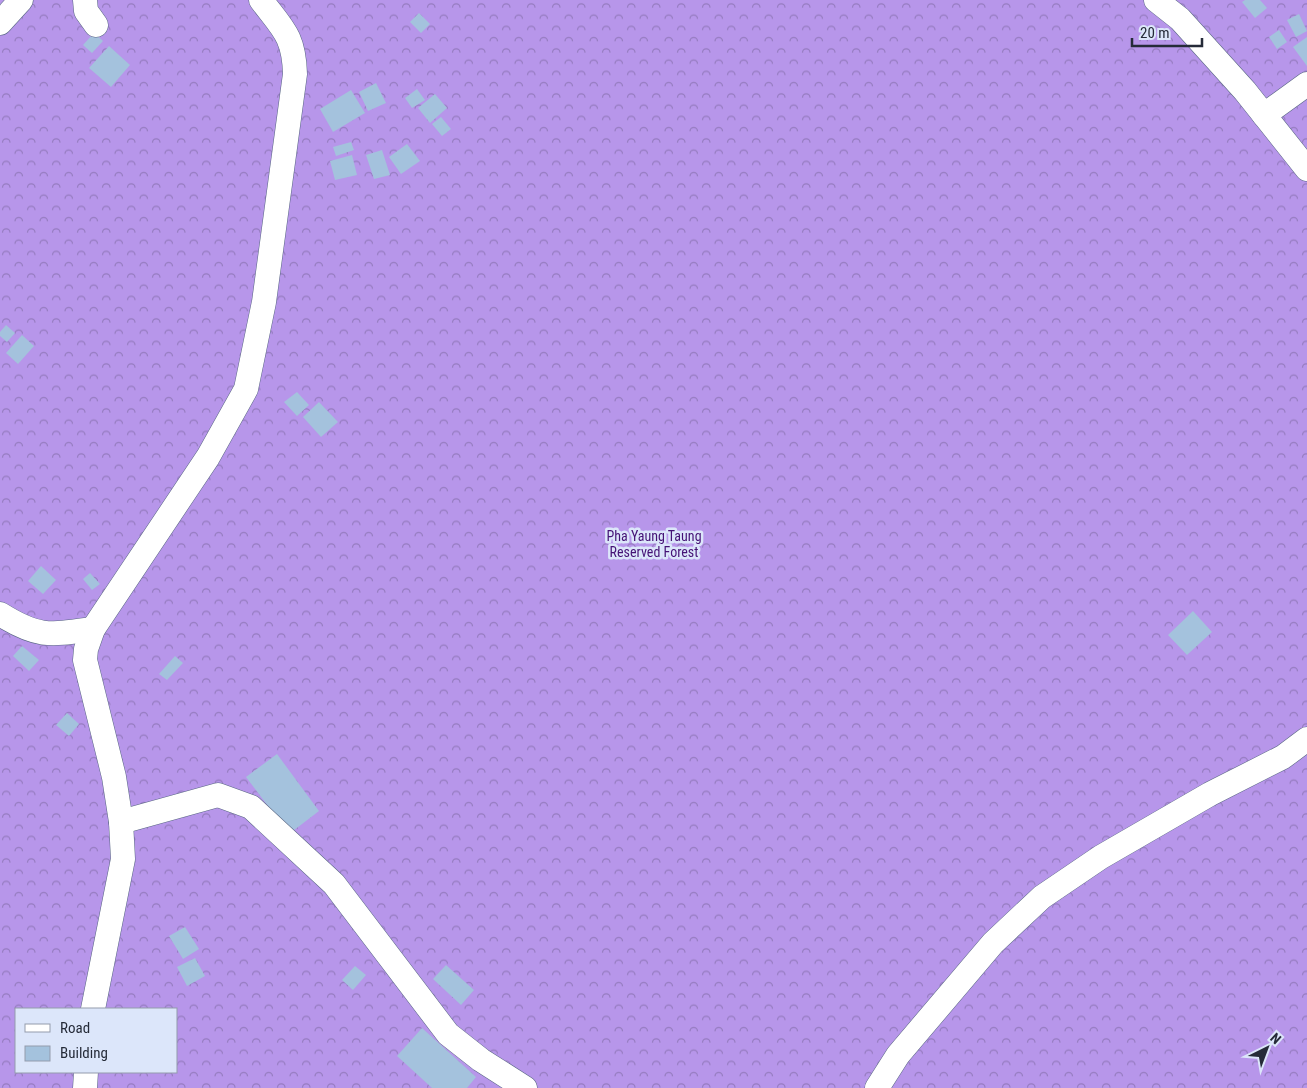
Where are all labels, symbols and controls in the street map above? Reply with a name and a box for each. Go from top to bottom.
scale bar [1132,15,1202,47]
text: 20 m [1140,24,1170,42]
park label: Pha Yaung Taung Reserved Forest [606,528,702,560]
legend [15,1008,178,1073]
text: Road [60,1019,90,1037]
north arrow [1242,1023,1292,1073]
text: N [1267,1030,1284,1047]
text: Building [60,1044,108,1062]

